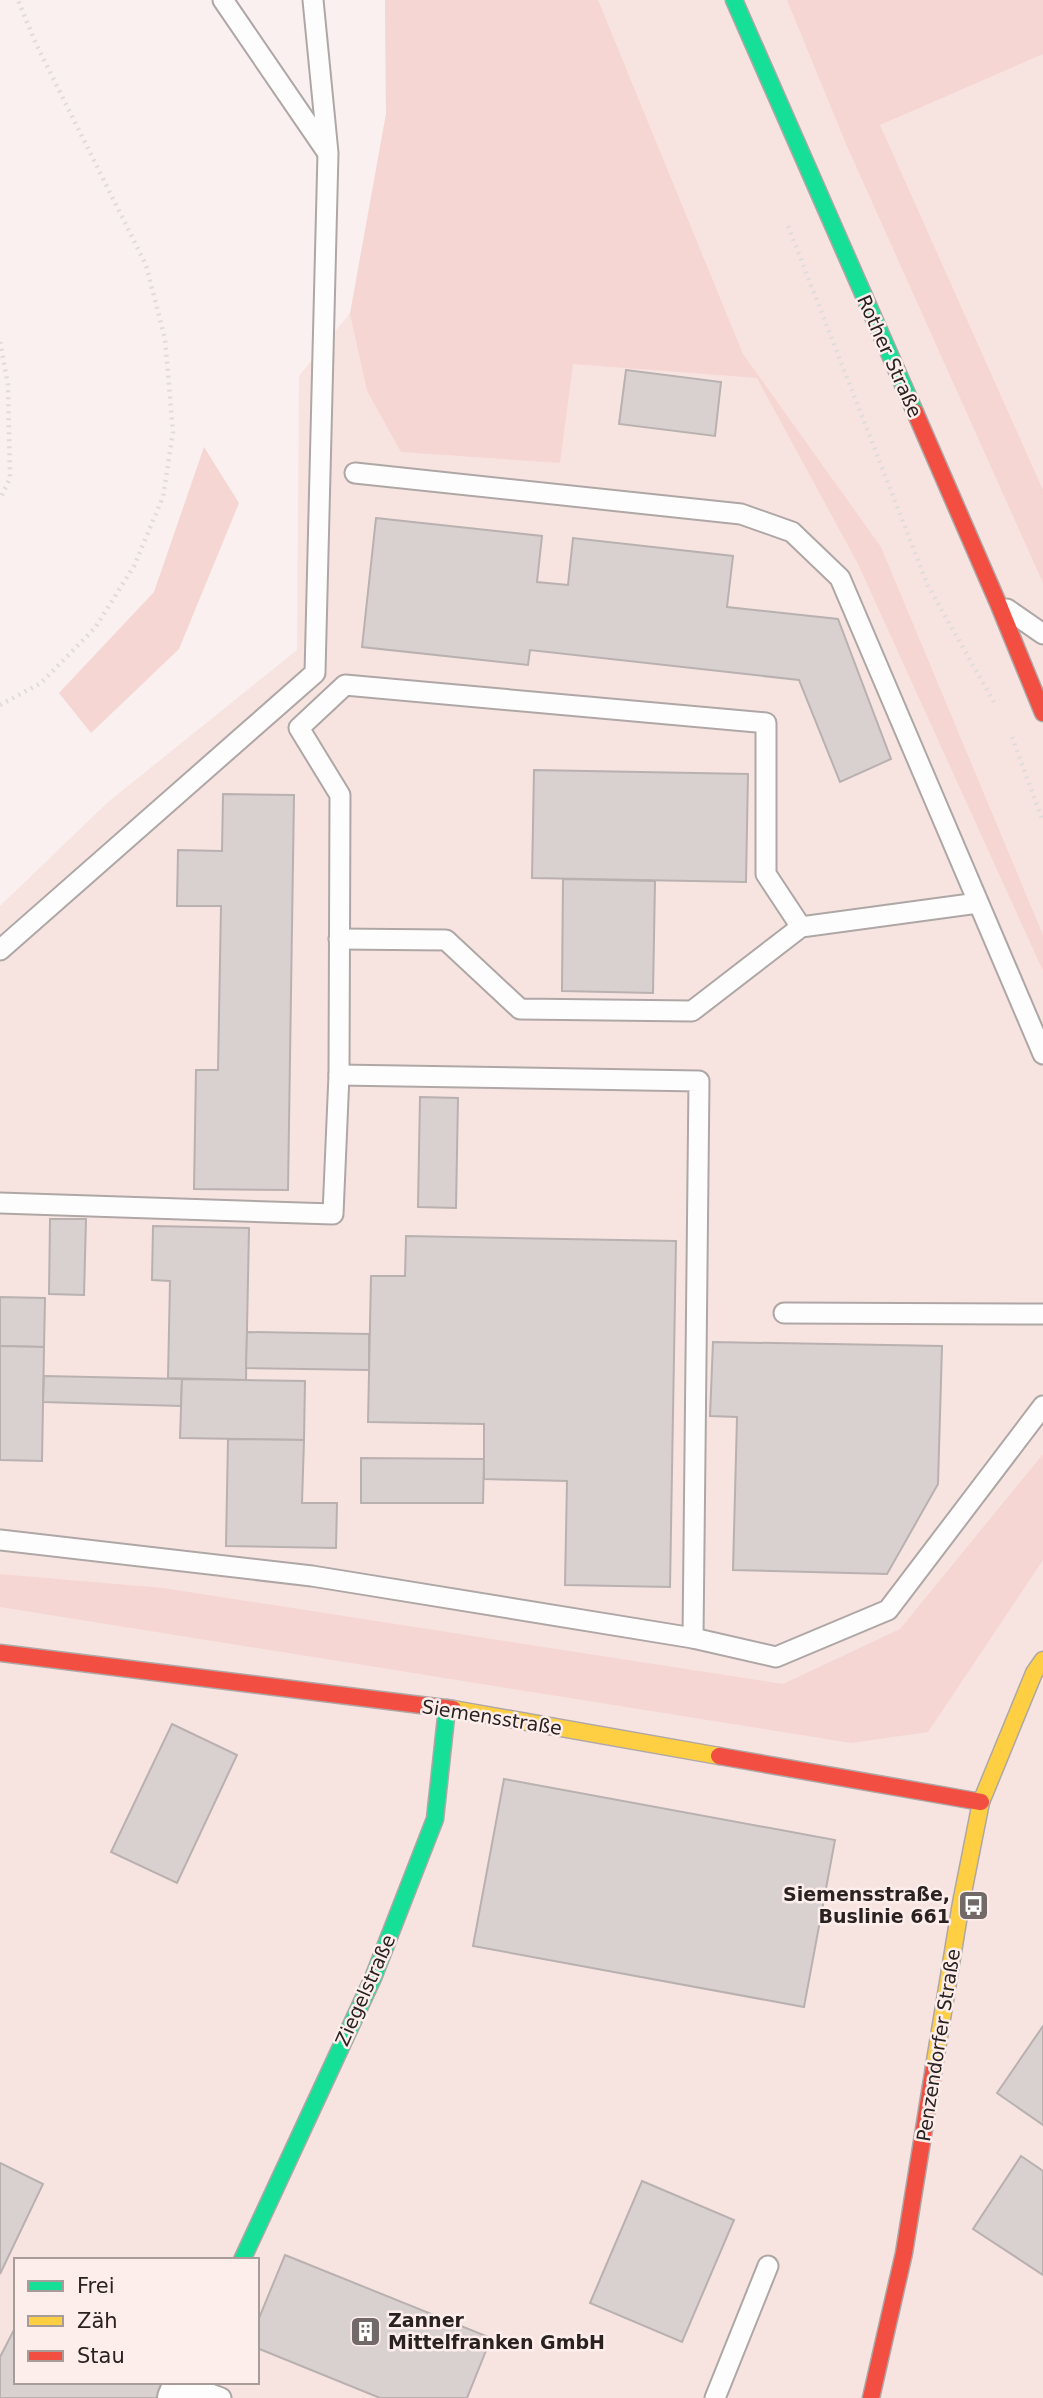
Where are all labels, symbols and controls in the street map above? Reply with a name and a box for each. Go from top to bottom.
street label: Rother Straße [853,291,927,421]
street label: Siemensstraße [420,1695,564,1739]
place label: Siemensstraße, Buslinie 661 [783,1883,950,1927]
bus stop icon: Siemensstraße, Buslinie 661 [956,1888,990,1922]
street label: Ziegelstraße [331,1931,399,2049]
street label: Penzendorfer Straße [912,1947,964,2143]
legend [14,2258,259,2384]
text: Frei [77,2274,114,2298]
text: Zäh [77,2309,118,2333]
place label: Zanner Mittelfranken GmbH [388,2309,605,2353]
building icon: Zanner Mittelfranken GmbH [348,2314,382,2348]
text: Stau [77,2344,125,2368]

